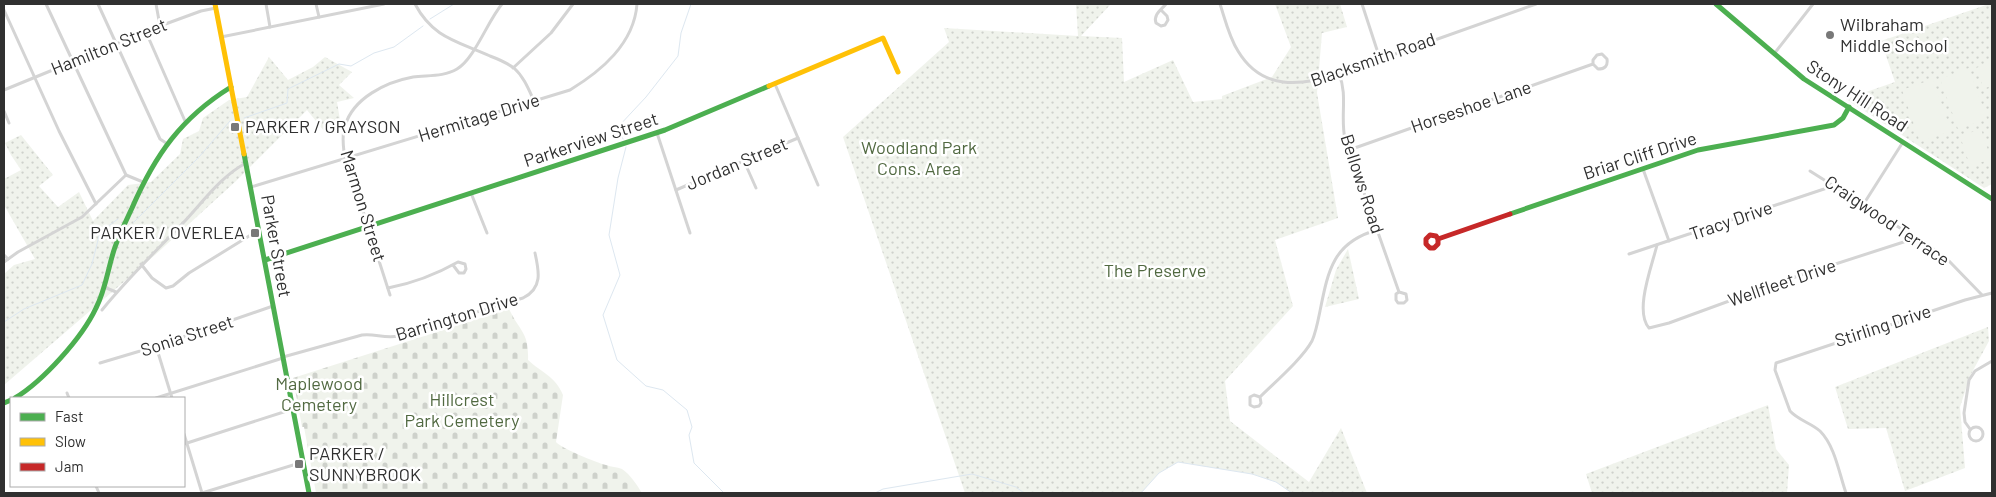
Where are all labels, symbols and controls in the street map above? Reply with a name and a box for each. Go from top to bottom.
street label: Hamilton Street [47,13,170,79]
place label: Wilbraham Middle School [1840,13,1948,56]
street label: Blacksmith Road [1307,27,1438,91]
marker: Wilbraham Middle School [1824,29,1836,41]
street label: Stony Hill Road [1803,54,1912,136]
street label: Horseshoe Lane [1408,75,1534,137]
street label: Hermitage Drive [415,88,542,146]
street label: Parkerview Street [521,107,661,171]
place label: PARKER / GRAYSON [245,115,401,137]
marker: PARKER / GRAYSON [229,121,241,133]
street label: Briar Cliff Drive [1580,126,1699,184]
street label: Bellows Road [1337,131,1389,236]
street label: Jordan Street [683,132,791,194]
park label: Woodland Park Cons. Area [861,136,977,179]
street label: Marmon Street [337,147,391,264]
street label: Craigwood Terrace [1821,170,1954,270]
street label: Parker Street [257,193,297,299]
street label: Tracy Drive [1686,196,1775,245]
place label: PARKER / OVERLEA [90,221,245,243]
marker: PARKER / OVERLEA [249,227,261,239]
street label: Wellfleet Drive [1725,253,1839,311]
park label: The Preserve [1104,259,1206,281]
street label: Barrington Drive [393,287,521,345]
street label: Stirling Drive [1832,299,1934,351]
street label: Sonia Street [137,310,236,360]
park label: Maplewood Cemetery [275,372,363,415]
park label: Hillcrest Park Cemetery [405,388,519,431]
legend [10,397,185,487]
text: Fast [55,407,83,425]
text: Slow [55,432,86,450]
place label: PARKER / SUNNYBROOK [309,442,421,485]
text: Jam [55,457,84,475]
marker: PARKER / SUNNYBROOK [293,458,305,470]

